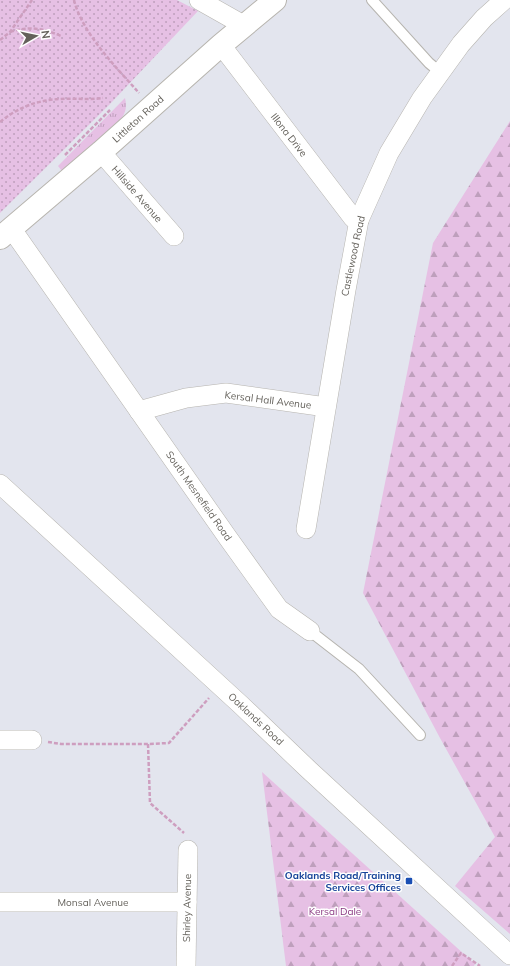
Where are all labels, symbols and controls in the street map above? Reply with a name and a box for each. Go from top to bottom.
north arrow [16,16,56,56]
text: N [38,29,53,40]
street label: Littleton Road [110,93,166,145]
street label: Illona Drive [268,111,310,159]
street label: Hillside Avenue [109,163,165,225]
street label: Castlewood Road [338,215,368,297]
street label: Kersal Hall Avenue [224,388,312,412]
street label: South Mesnefield Road [163,449,235,543]
street label: Oaklands Road [226,690,286,748]
place label: Oaklands Road/Training Services Offices [285,869,401,894]
street label: Shirley Avenue [180,874,194,942]
marker: Oaklands Road/Training Services Offices [404,876,414,886]
street label: Monsal Avenue [58,896,128,909]
park label: Kersal Dale [309,905,361,918]

